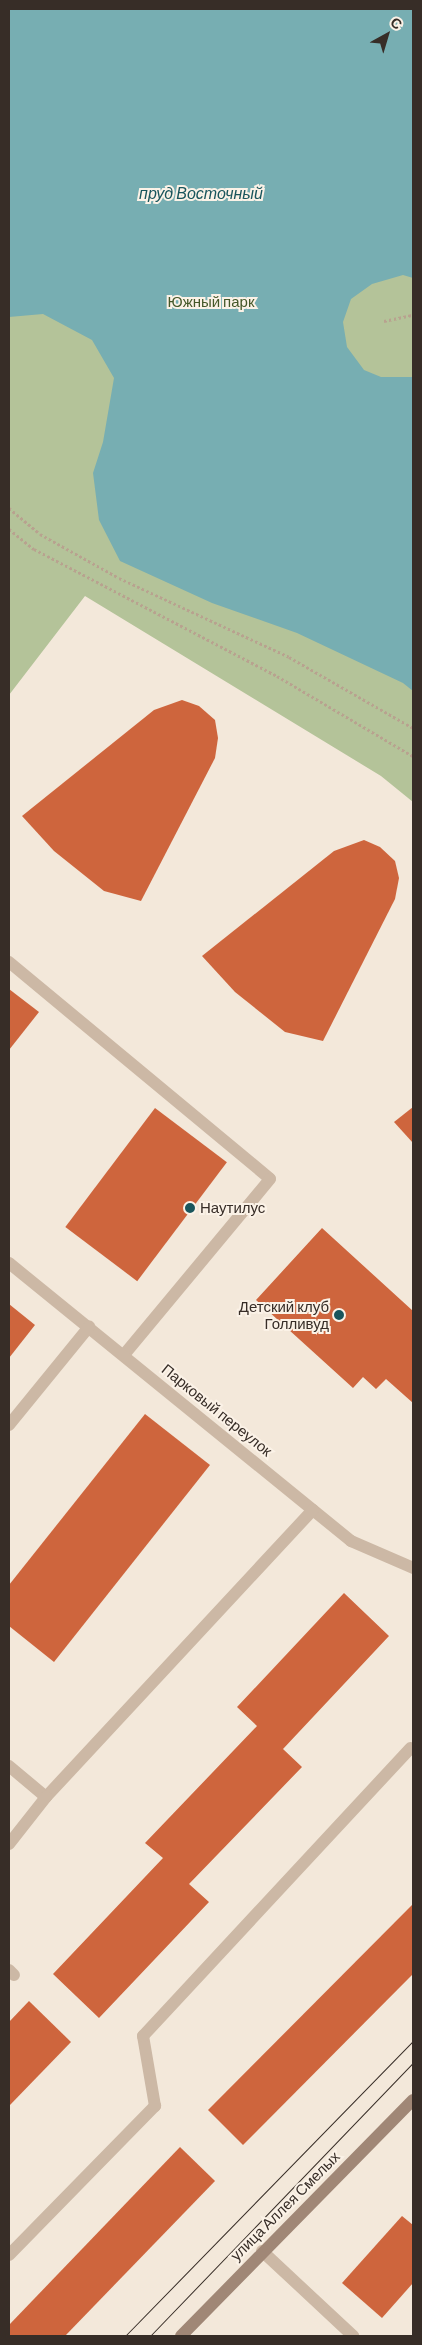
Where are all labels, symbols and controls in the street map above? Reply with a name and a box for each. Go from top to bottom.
north arrow [362,10,412,60]
text: С [387,13,406,33]
water label: пруд Восточный [139,183,263,203]
park label: Южный парк [167,293,255,311]
place label: Наутилус [200,1199,265,1217]
marker: Наутилус [184,1202,196,1214]
place label: Детский клуб Голливуд [239,1297,329,1332]
marker: Детский клуб Голливуд [333,1309,345,1321]
street label: Парковый переулок [158,1360,276,1460]
street label: улица Аллея Смелых [227,2148,343,2264]

